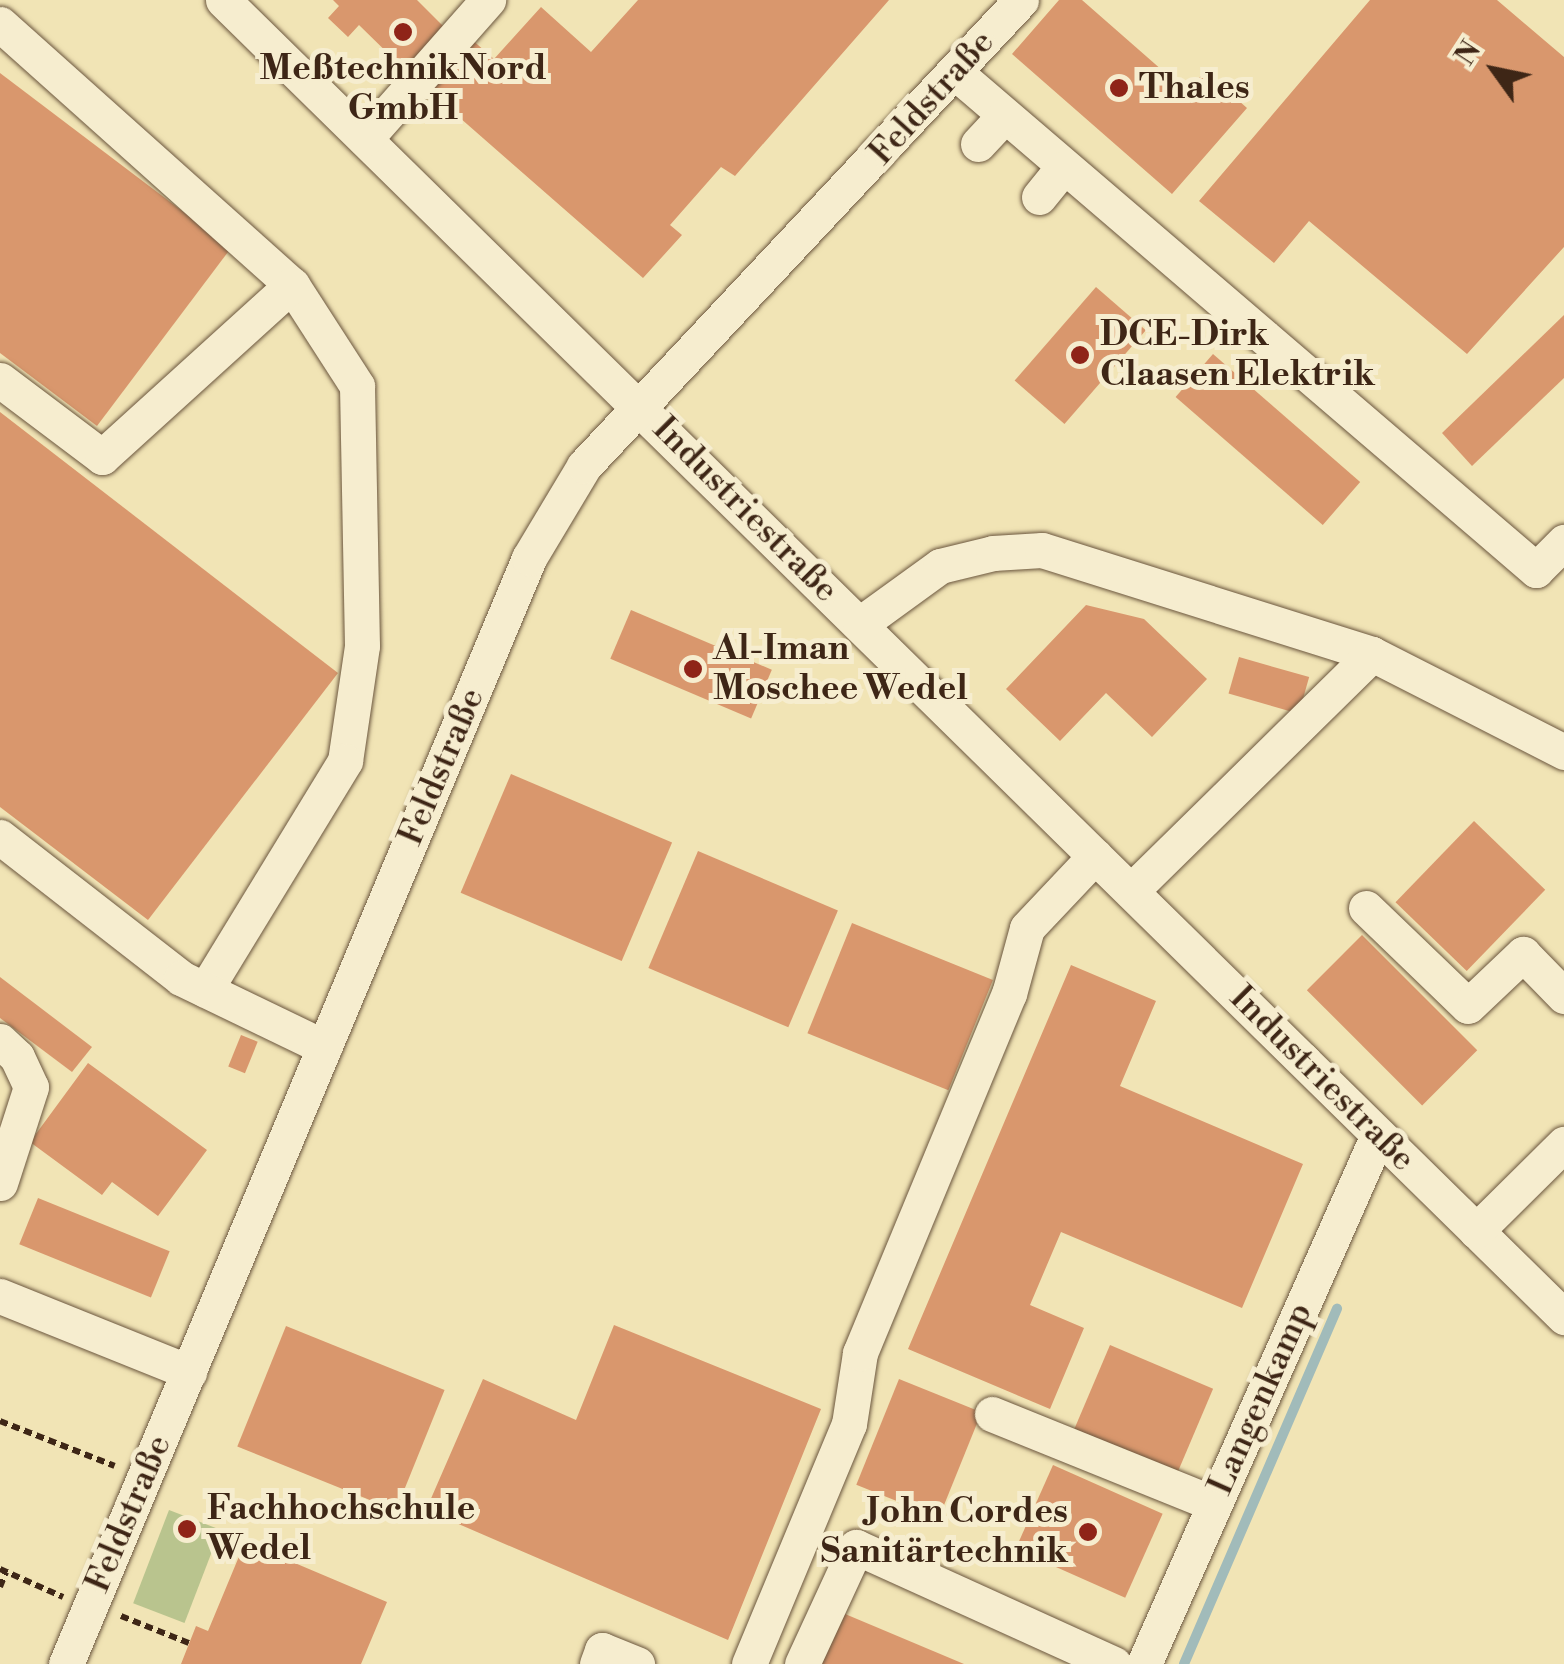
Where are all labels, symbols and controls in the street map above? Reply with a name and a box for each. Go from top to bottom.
north arrow [1444,20,1544,120]
marker: MeßtechnikNord GmbH [392,21,414,43]
street label: Feldstraße [861,22,1003,174]
text: N [1448,35,1489,72]
place label: MeßtechnikNord GmbH [260,48,546,130]
place label: Thales [1139,67,1250,109]
marker: Thales [1108,77,1130,99]
place label: DCE-Dirk Claasen Elektrik [1100,314,1375,396]
marker: DCE-Dirk Claasen Elektrik [1069,344,1091,366]
street label: Industriestraße [644,409,846,611]
place label: Al-Iman Moschee Wedel [713,628,968,710]
marker: Al-Iman Moschee Wedel [682,658,704,680]
street label: Feldstraße [390,682,494,852]
street label: Industriestraße [1221,978,1423,1180]
street label: Langenkamp [1200,1296,1322,1502]
street label: Feldstraße [77,1429,181,1599]
place label: Fachhochschule Wedel [207,1488,475,1570]
place label: John Cordes Sanitärtechnik [821,1491,1068,1573]
marker: Fachhochschule Wedel [176,1518,198,1540]
marker: John Cordes Sanitärtechnik [1077,1521,1099,1543]

